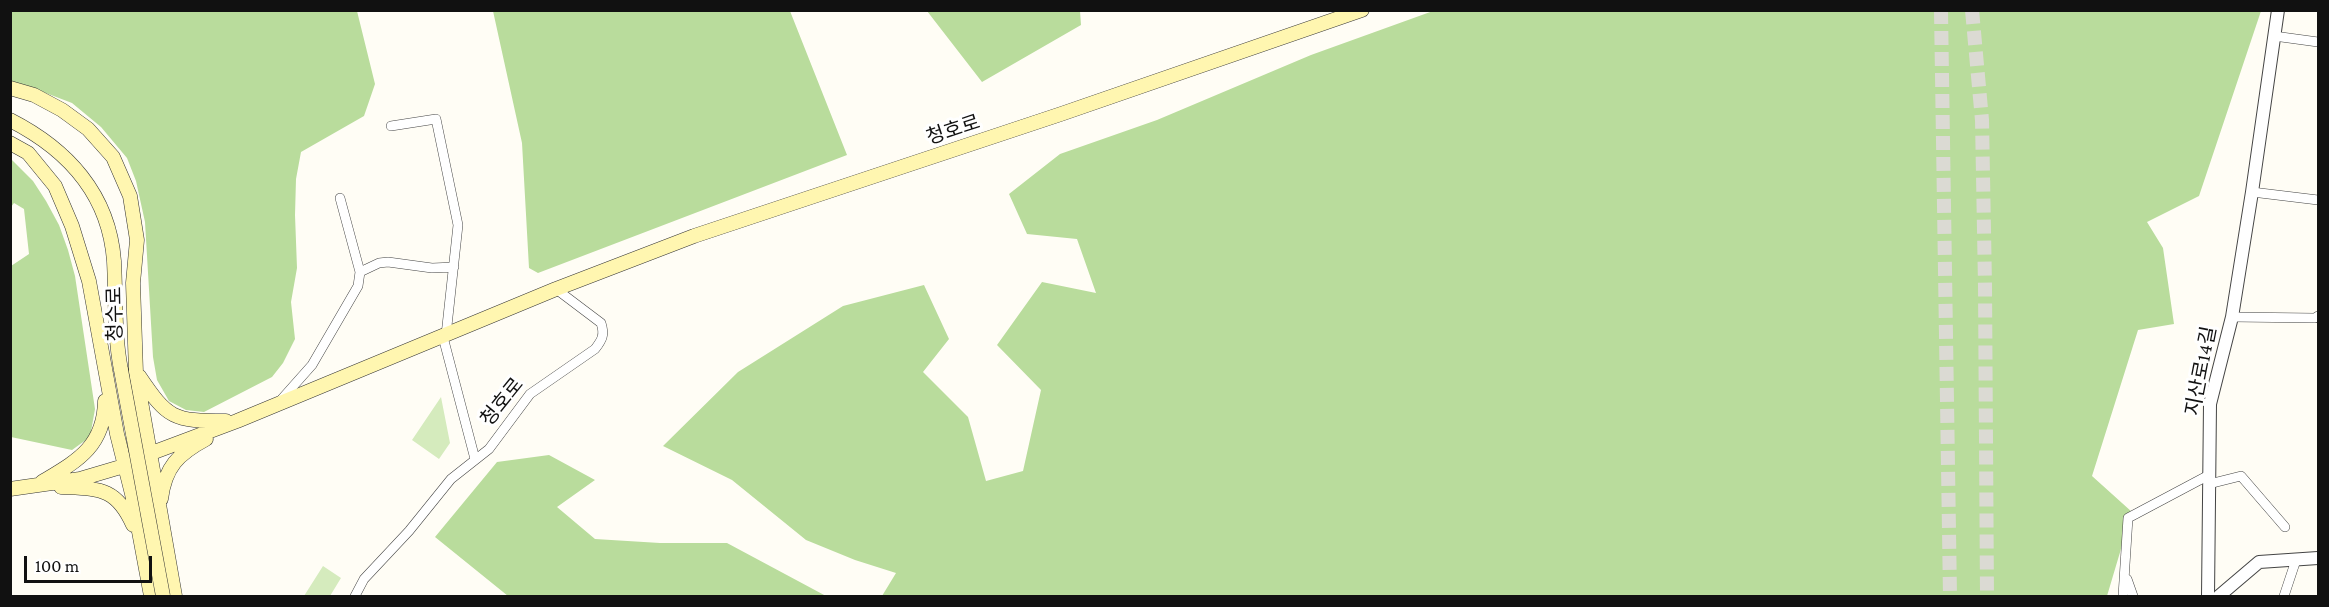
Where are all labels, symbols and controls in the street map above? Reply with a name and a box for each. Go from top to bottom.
street label: 청호로 [923,110,983,150]
street label: 청수로 [103,286,127,342]
street label: 지산로14길 [2181,324,2221,418]
street label: 청호로 [475,373,529,431]
scale bar [27,544,154,582]
text: 100 m [35,556,79,576]

